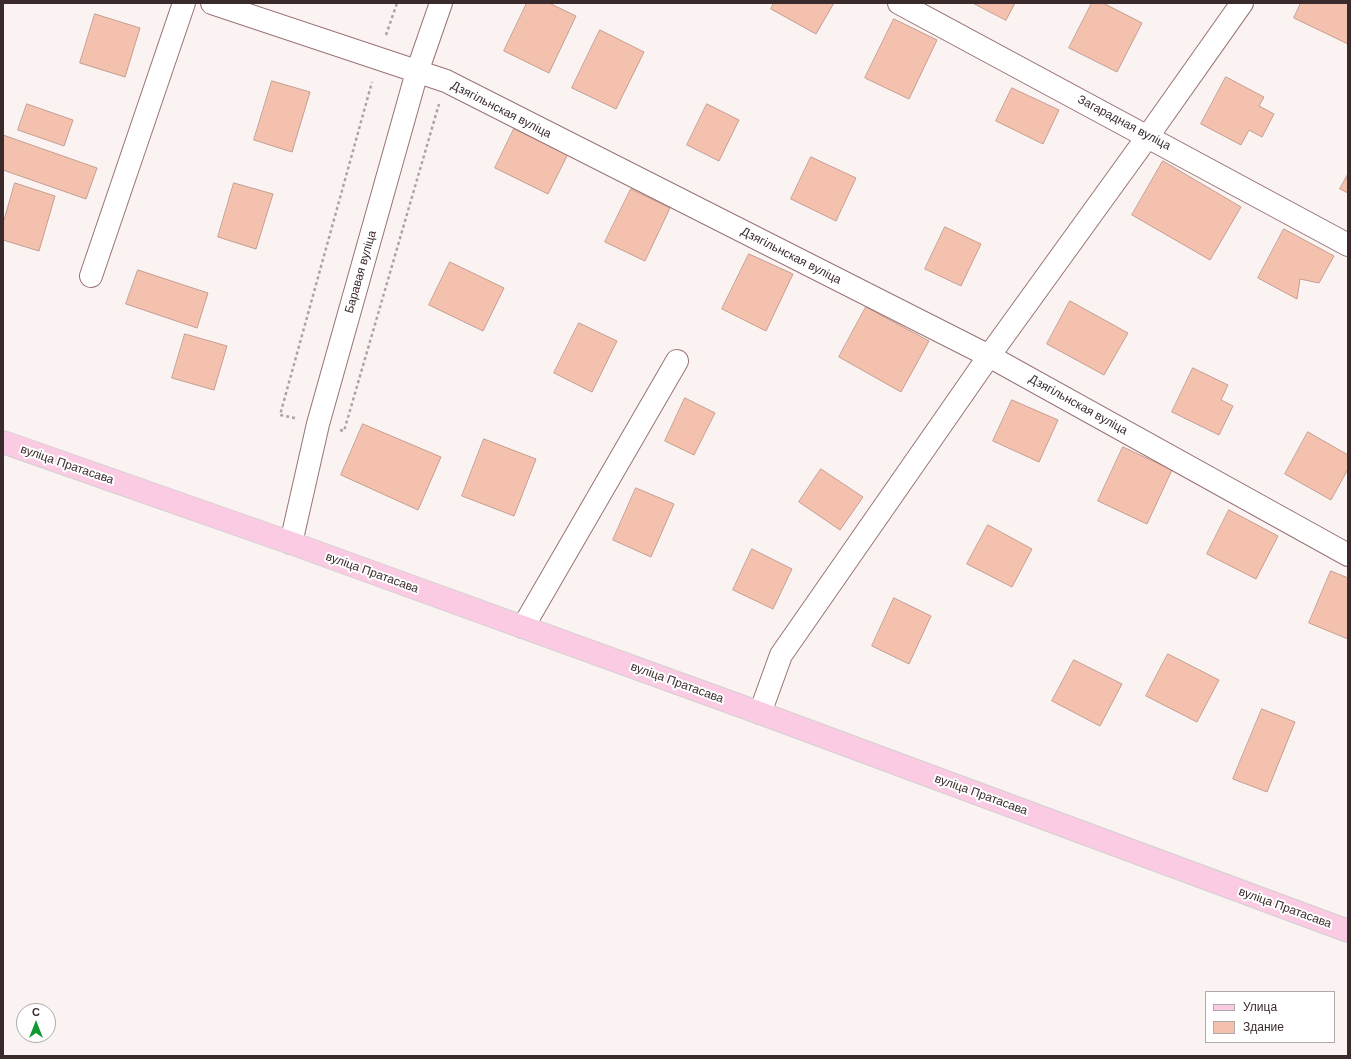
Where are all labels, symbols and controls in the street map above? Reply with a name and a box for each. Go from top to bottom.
street label: Дзягільнская вуліца [448,78,554,142]
street label: Загарадная вуліца [1075,92,1173,154]
street label: Дзягільнская вуліца [738,224,844,288]
street label: Баравая вуліца [342,229,380,315]
street label: Дзягільнская вуліца [1026,372,1130,438]
street label: вуліца Пратасава [18,442,116,488]
street label: вуліца Пратасава [324,550,420,596]
street label: вуліца Пратасава [629,660,725,706]
street label: вуліца Пратасава [933,772,1029,818]
street label: вуліца Пратасава [1237,885,1333,931]
legend [1205,991,1335,1043]
text: Улица [1243,1000,1277,1014]
north arrow [16,1003,56,1043]
text: С [32,1006,40,1018]
text: Здание [1243,1020,1284,1034]

